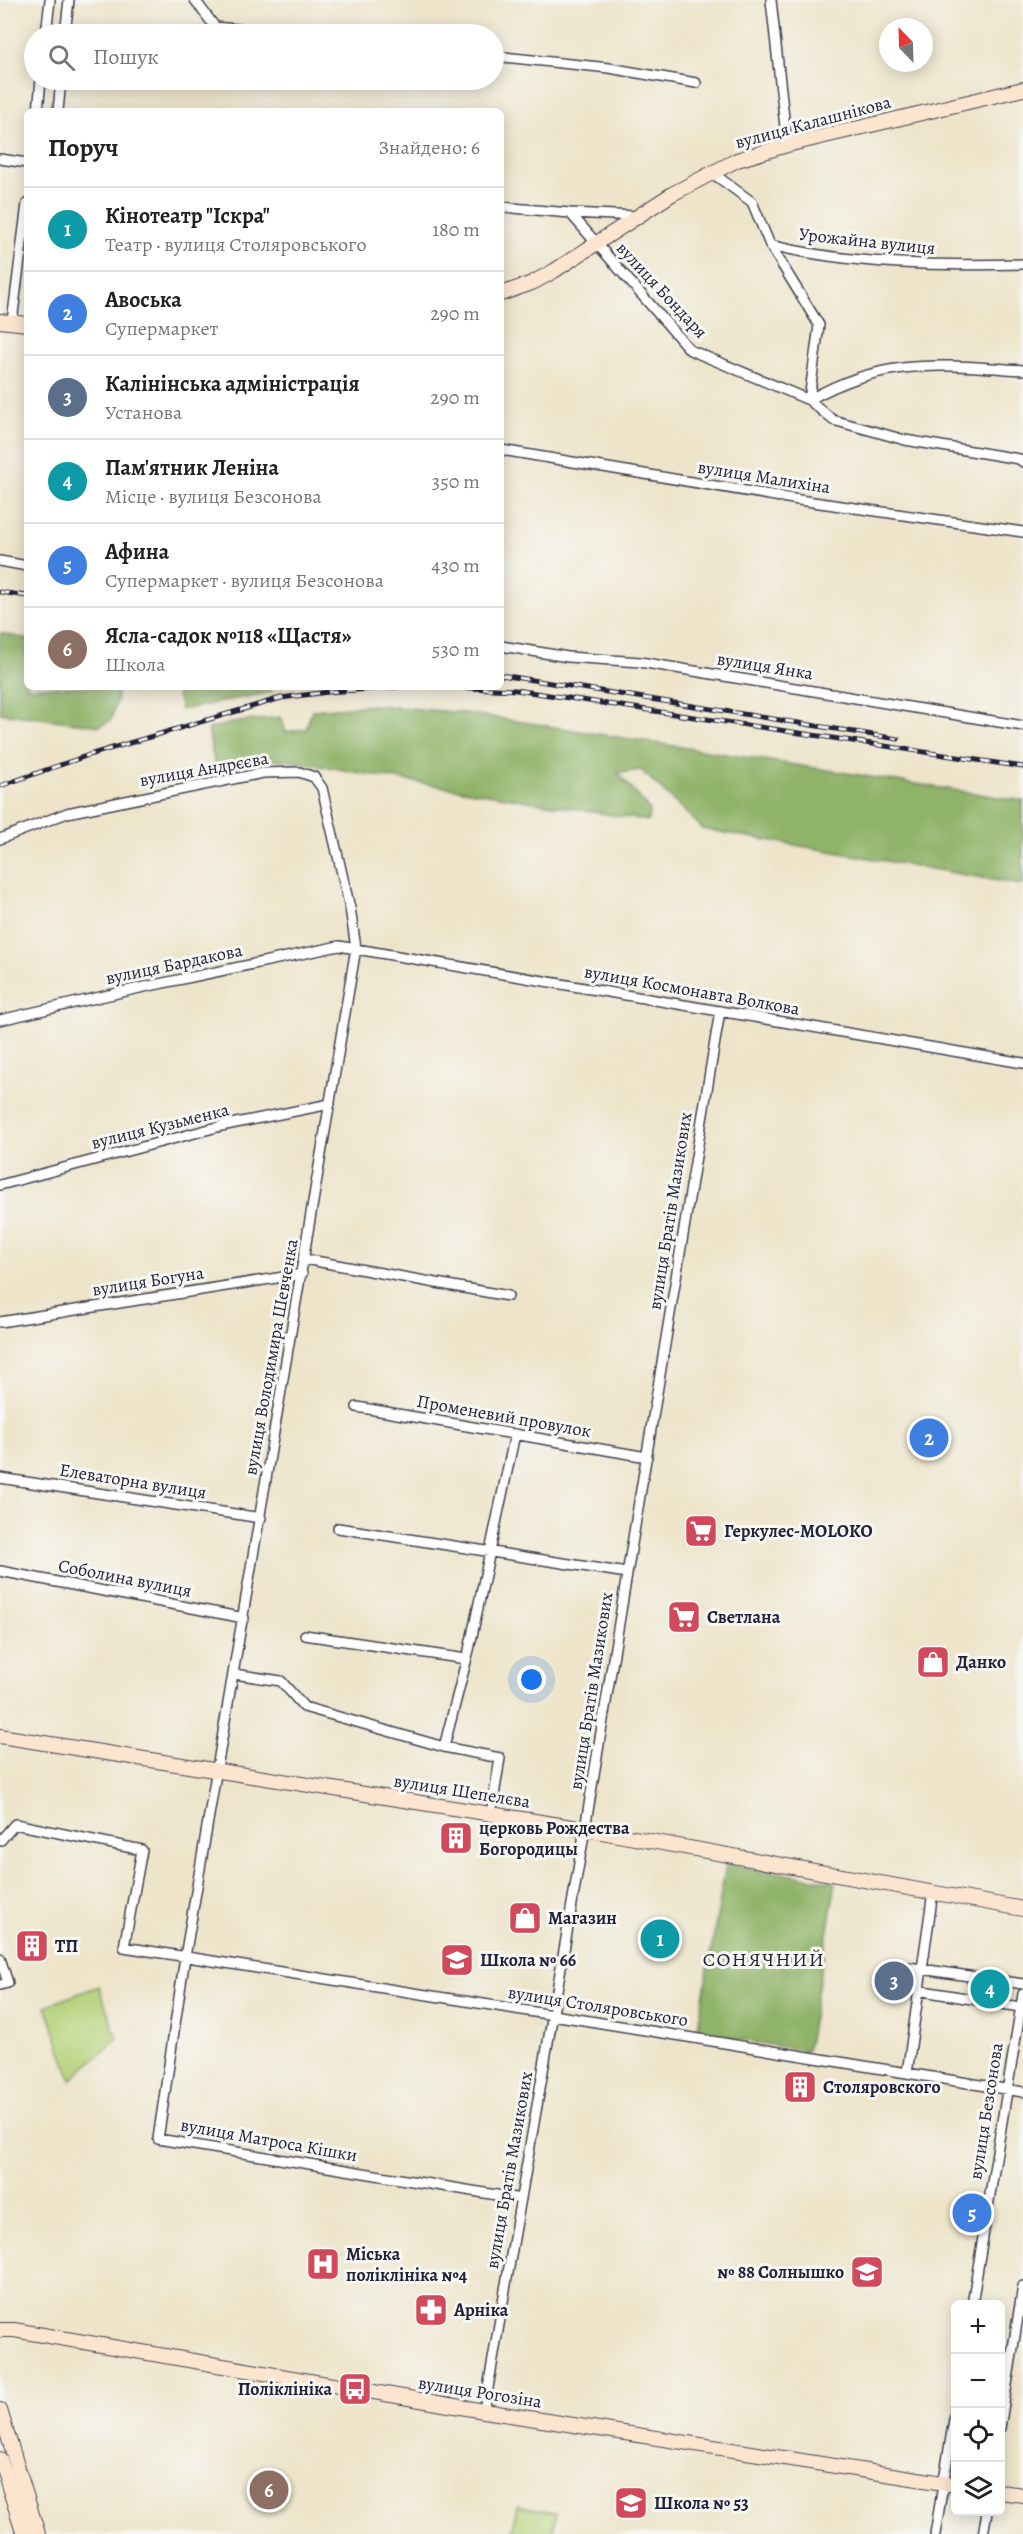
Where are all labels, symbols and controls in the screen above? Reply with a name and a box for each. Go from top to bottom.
north arrow [879,18,933,72]
search box [24,24,504,90]
icon: search [45,41,78,74]
text: Пошук [93,42,159,72]
street label: вулиця Калашнікова [732,89,894,154]
text: Поруч [48,130,119,165]
text: Знайдено: 6 [378,134,480,161]
text: Кінотеатр "Іскра" [105,201,270,231]
text: 1 [64,216,71,243]
text: 180 m [432,216,480,243]
street label: Урожайна вулиця [798,222,936,260]
text: Театр · вулиця Столяровського [105,231,367,258]
street label: вулиця Бондаря [611,237,713,343]
text: Авоська [105,285,182,315]
text: 2 [63,300,72,327]
text: 290 m [430,300,480,327]
text: Супермаркет [105,315,219,342]
text: Калінінська адміністрація [105,369,360,399]
text: 3 [63,384,72,411]
text: 290 m [430,384,480,411]
text: Установа [105,399,182,426]
text: Пам'ятник Леніна [105,453,279,483]
street label: вулиця Малихіна [696,455,833,499]
text: 4 [63,468,72,495]
text: 350 m [432,468,480,495]
text: Місце · вулиця Безсонова [105,483,322,510]
text: Афина [105,537,169,567]
text: 5 [63,552,72,579]
text: 430 m [431,552,480,579]
text: Супермаркет · вулиця Безсонова [105,567,384,594]
text: Ясла-садок №118 «Щастя» [105,621,352,651]
text: 6 [63,636,72,663]
text: 530 m [432,636,480,663]
street label: вулиця Янка [715,647,816,686]
text: Школа [105,651,165,678]
street label: вулиця Андрєєва [138,746,271,792]
street label: вулиця Бардакова [104,938,245,990]
street label: вулиця Космонавта Волкова [582,959,802,1021]
street label: вулиця Кузьменка [89,1097,232,1155]
street label: вулиця Братів Мазикових [643,1110,698,1312]
street label: вулиця Володимира Шевченка [238,1236,304,1477]
street label: вулиця Богуна [90,1260,206,1302]
street label: Променевий провулок [415,1389,593,1443]
pin: 2 [910,1416,948,1460]
street label: Елеваторна вулиця [58,1458,208,1504]
supermarket icon: Геркулес-MOLOKO [683,1513,719,1549]
place label: Геркулес-MOLOKO [724,1519,873,1543]
street label: Соболина вулиця [56,1553,194,1603]
street label: вулиця Братів Мазикових [564,1590,619,1792]
supermarket icon: Светлана [666,1599,702,1635]
place label: Светлана [707,1605,781,1629]
shop icon: Данко [915,1644,951,1680]
place label: Данко [956,1650,1006,1674]
your location [517,1665,546,1694]
street label: вулиця Шепелєва [392,1768,533,1814]
place label: церковь Рождества Богородицы [479,1816,630,1861]
building icon: церковь Рождества Богородицы [438,1820,474,1856]
shop icon: Магазин [507,1900,543,1936]
place label: Магазин [548,1906,617,1930]
pin: 1 [640,1916,680,1962]
building icon: ТП [14,1928,50,1964]
place label: ТП [55,1934,78,1958]
school or university icon: Школа № 66 [439,1942,475,1978]
district label: СОНЯЧНИЙ [703,1946,825,1973]
place label: Школа № 66 [480,1948,576,1972]
pin: 3 [874,1958,914,2004]
pin: 4 [970,1966,1010,2012]
street label: вулиця Столяровського [506,1980,690,2032]
street label: вулиця Безсонова [963,2040,1009,2181]
street label: вулиця Братів Мазикових [480,2069,538,2270]
building icon: Столяровского [782,2069,818,2105]
place label: Столяровского [823,2075,941,2099]
street label: вулиця Матроса Кішки [179,2113,359,2167]
pin: 5 [952,2190,992,2236]
place label: Міська поліклініка №4 [346,2242,468,2287]
hospital icon: Міська поліклініка №4 [305,2246,341,2282]
school or university icon: № 88 Солнышко [849,2254,885,2290]
place label: № 88 Солнышко [717,2260,844,2284]
pharmacy icon: Арніка [413,2292,449,2328]
place label: Арніка [453,2298,509,2322]
map controls [951,2300,1005,2516]
button: + [951,2300,1005,2354]
button: − [951,2354,1005,2408]
street label: вулиця Рогозіна [416,2370,544,2414]
bus stop icon: Поліклініка [337,2371,373,2407]
place label: Поліклініка [238,2377,332,2401]
button: locate [951,2408,1005,2462]
button: layers [951,2462,1005,2516]
pin: 6 [250,2468,288,2512]
school or university icon: Школа № 53 [613,2485,649,2521]
place label: Школа № 53 [654,2491,749,2515]

